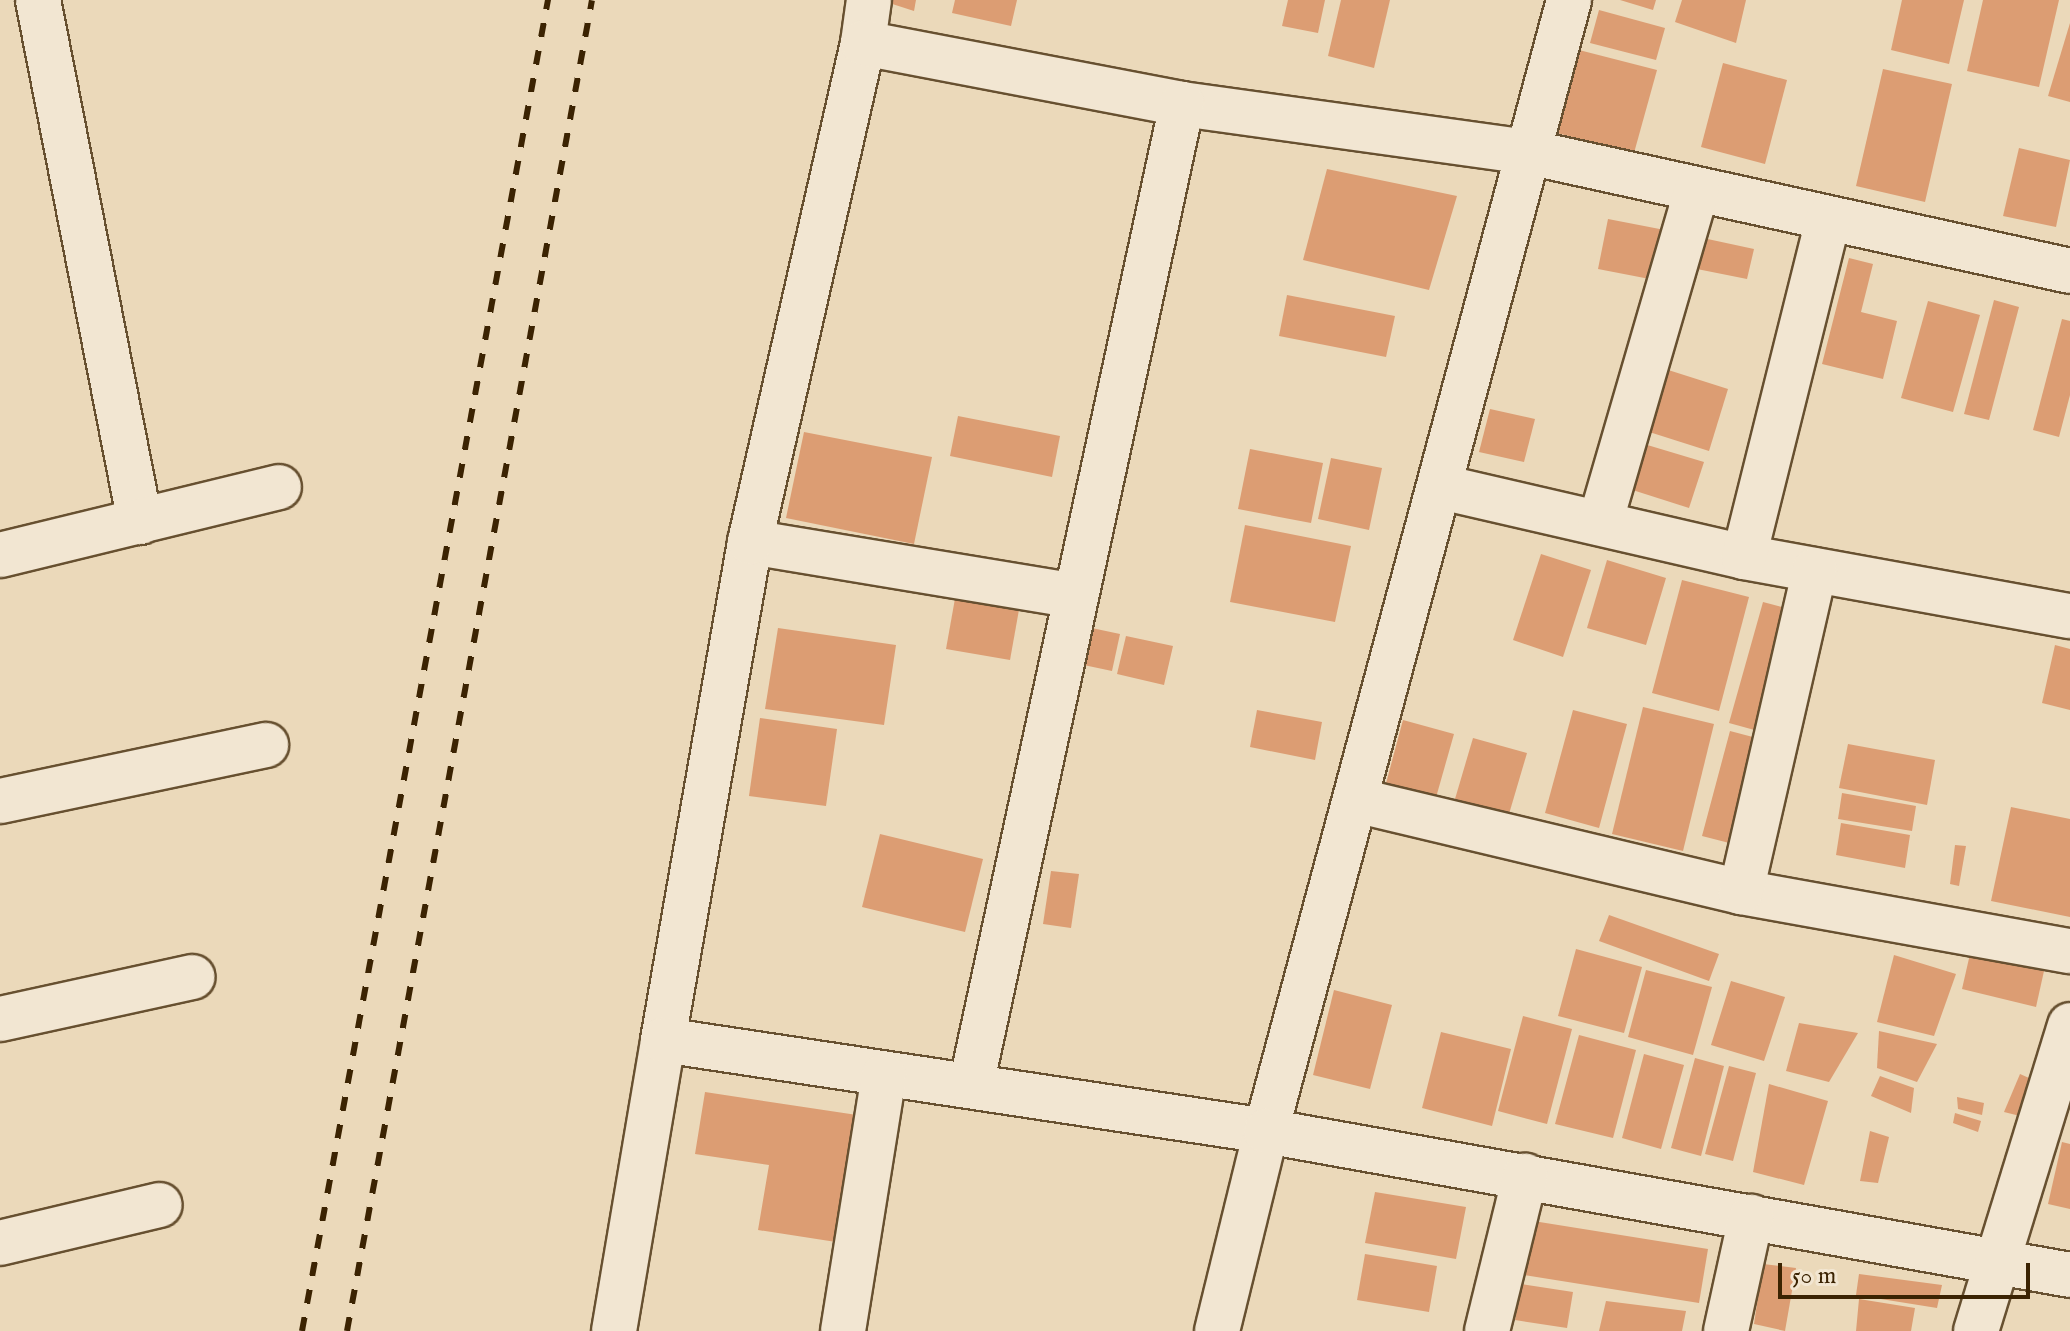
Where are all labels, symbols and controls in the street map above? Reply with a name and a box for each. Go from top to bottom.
scale bar [1782,1247,2034,1297]
text: 50 m [1792,1261,1836,1292]

